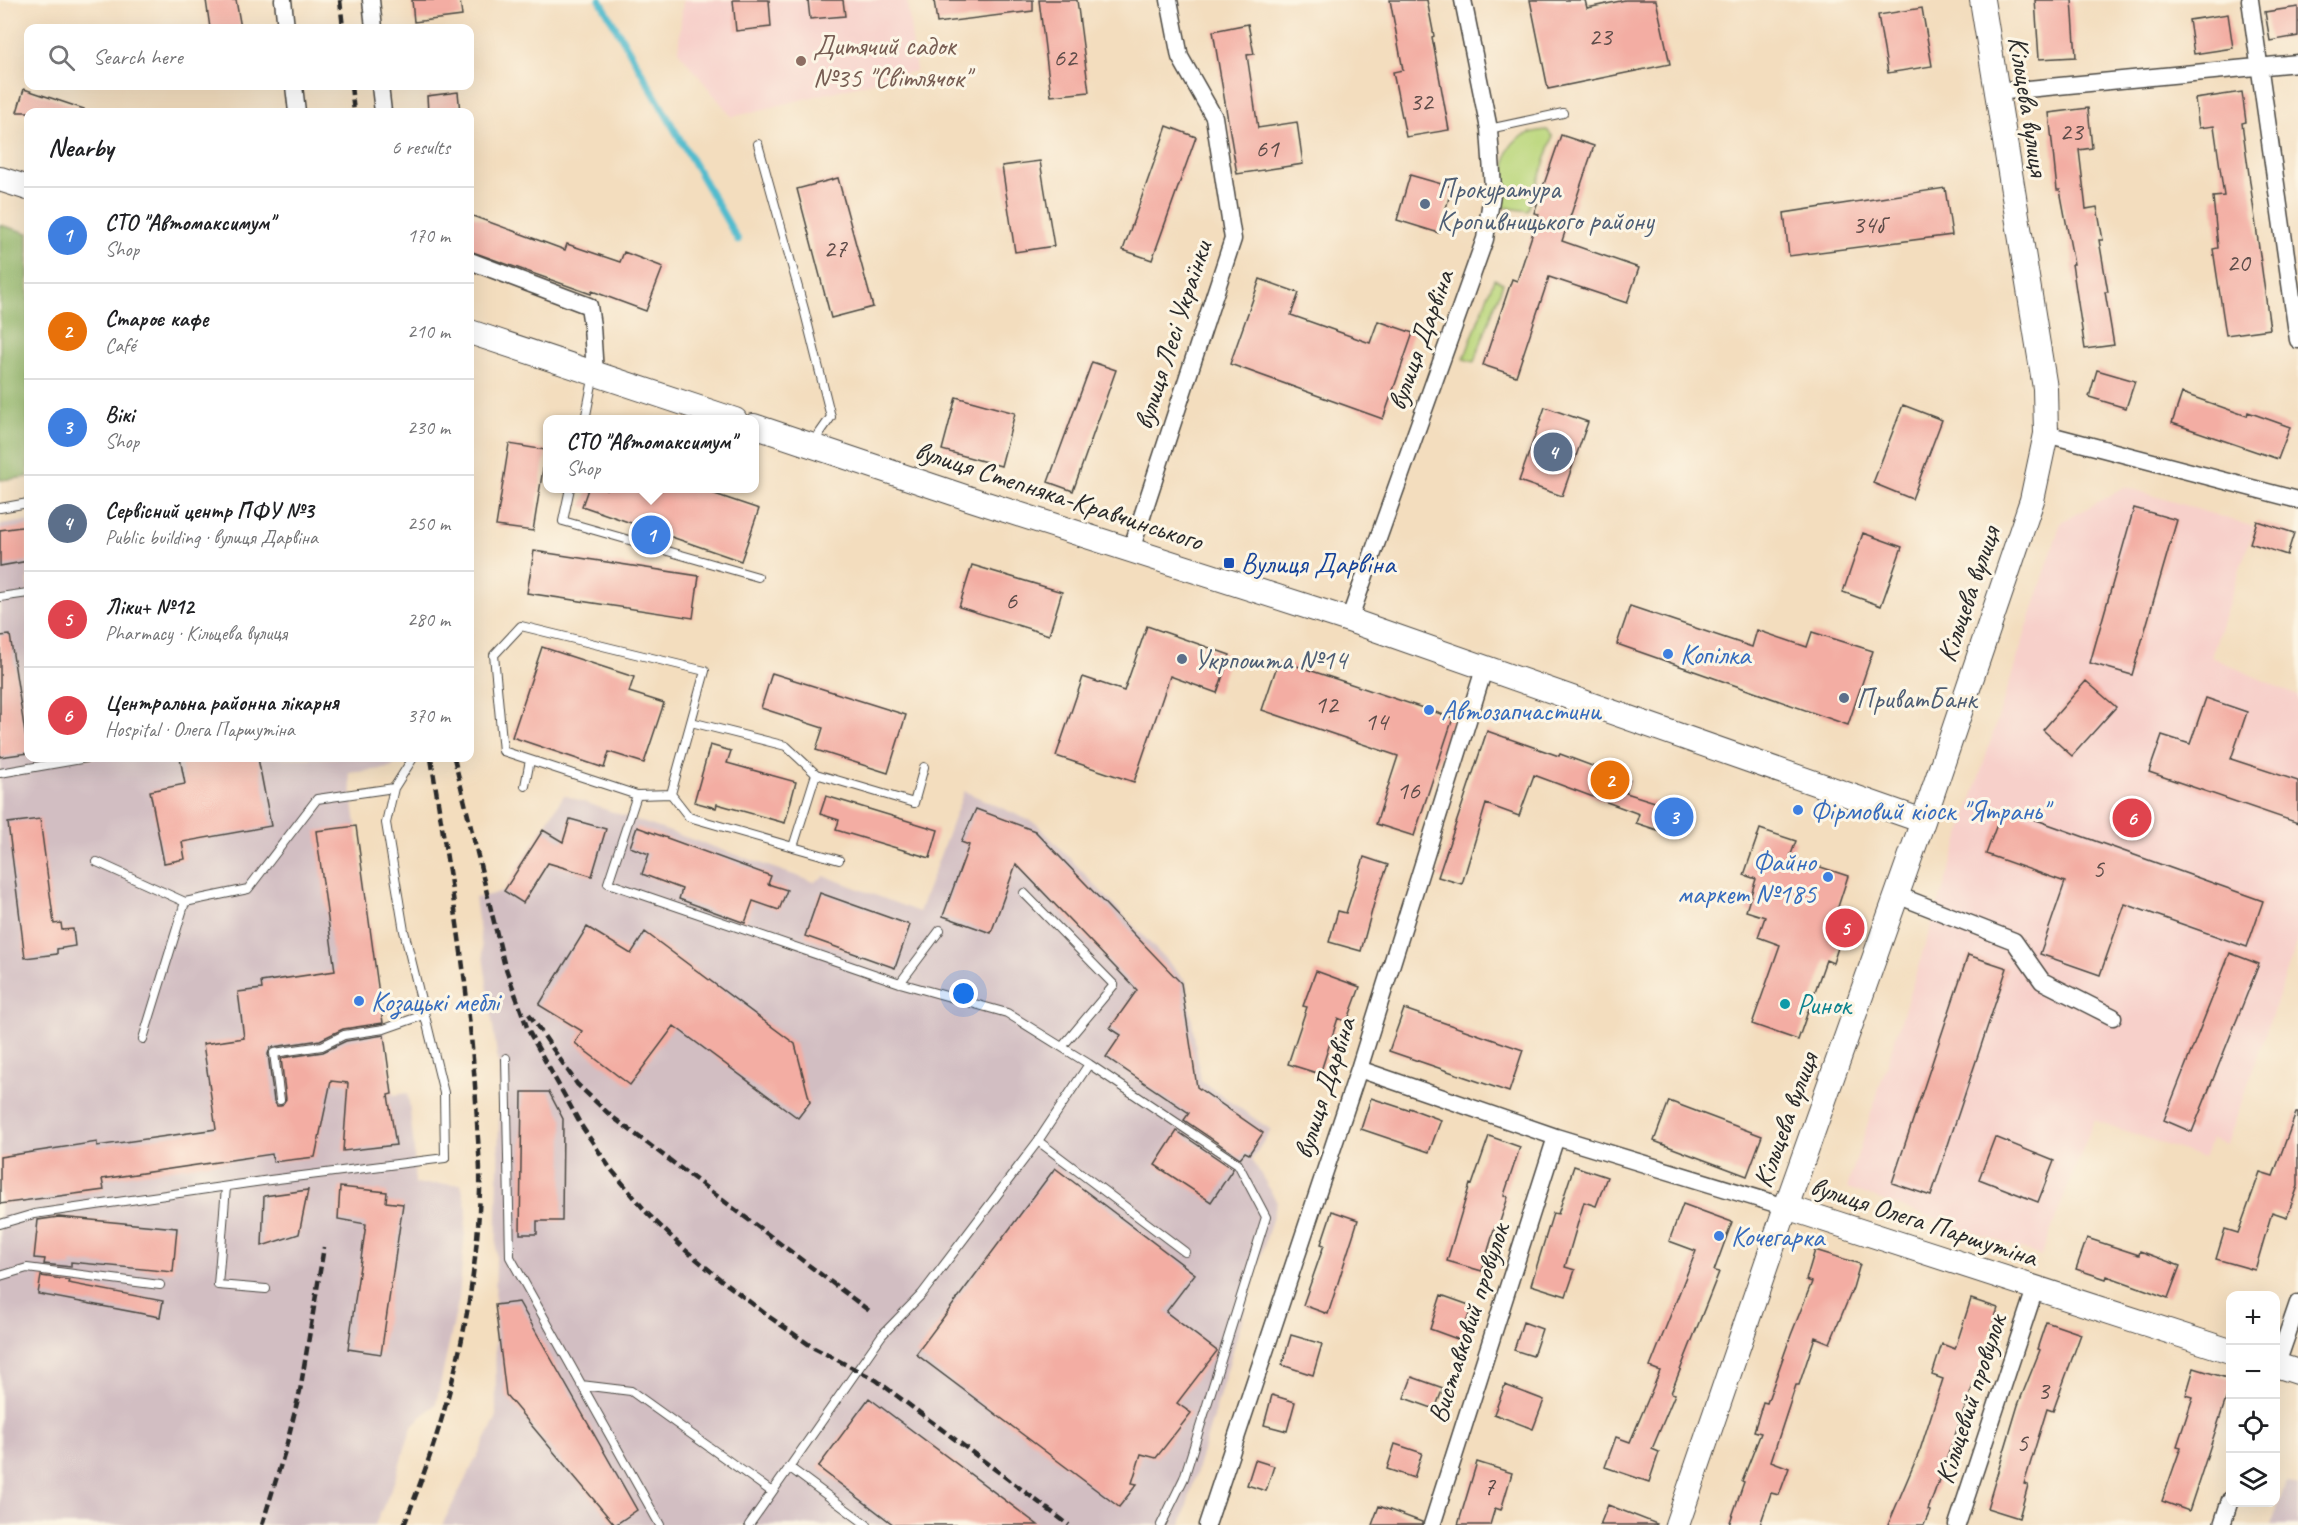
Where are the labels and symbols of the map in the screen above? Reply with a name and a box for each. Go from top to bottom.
house number: 23 [1588,20,1614,53]
place label: Дитячий садок №35 "Світлячок" [813,28,976,95]
street label: Кільцева вулиця [2001,34,2058,181]
house number: 62 [1053,41,1079,74]
marker: Дитячий садок №35 "Світлячок" [794,54,808,68]
house number: 32 [1409,85,1435,118]
house number: 23 [2059,115,2085,148]
house number: 61 [1255,132,1280,165]
place label: Прокуратура Кропивницького району [1437,171,1656,238]
marker: Прокуратура Кропивницького району [1418,197,1432,211]
house number: 34б [1852,208,1891,241]
house number: 27 [823,232,848,265]
street label: вулиця Лесі Українки [1125,235,1219,434]
house number: 20 [2226,246,2252,279]
street label: вулиця Дарвіна [1379,264,1462,415]
pin: 4 [1534,430,1572,474]
street label: вулиця Степняка-Кравчинського [911,432,1209,559]
pin: 1 [632,512,670,558]
street label: Кільцева вулиця [1928,519,2008,666]
place label: Вулиця Дарвіна [1241,546,1397,581]
marker: Вулиця Дарвіна [1222,556,1236,570]
house number: 6 [1005,584,1018,617]
place label: Копілка [1680,637,1752,672]
place label: Укрпошта №14 [1194,642,1349,677]
marker: Копілка [1661,647,1675,661]
marker: Укрпошта №14 [1175,652,1189,666]
place label: ПриватБанк [1856,681,1979,716]
house number: 12 [1314,688,1340,721]
marker: ПриватБанк [1837,691,1851,705]
place label: Автозапчастини [1441,693,1602,728]
marker: Автозапчастини [1422,703,1436,717]
house number: 14 [1364,705,1390,738]
pin: 2 [1590,758,1630,802]
house number: 16 [1396,774,1421,807]
place label: Фірмовий кіоск "Ятрань" [1810,793,2054,828]
pin: 3 [1654,794,1694,840]
pin: 6 [2112,796,2152,840]
marker: Фірмовий кіоск "Ятрань" [1791,803,1805,817]
place label: Файно маркет №185 [1677,844,1818,911]
house number: 5 [2092,852,2105,885]
marker: Файно маркет №185 [1821,870,1835,884]
pin: 5 [1826,906,1864,950]
your location [949,979,978,1008]
place label: Козацькі меблі [371,984,503,1020]
place label: Ринок [1797,987,1854,1022]
marker: Козацькі меблі [352,994,366,1008]
marker: Ринок [1778,997,1792,1011]
street label: вулиця Дарвіна [1285,1011,1364,1163]
street label: Кільцева вулиця [1744,1046,1826,1192]
street label: вулиця Олега Паршутіна [1806,1168,2043,1275]
street label: Виставковий провулок [1419,1216,1518,1427]
place label: Кочегарка [1731,1219,1826,1254]
marker: Кочегарка [1712,1229,1726,1243]
street label: Кільцевий провулок [1926,1307,2015,1488]
house number: 3 [2037,1374,2051,1407]
house number: 5 [2016,1426,2029,1459]
house number: 7 [1483,1470,1496,1503]

